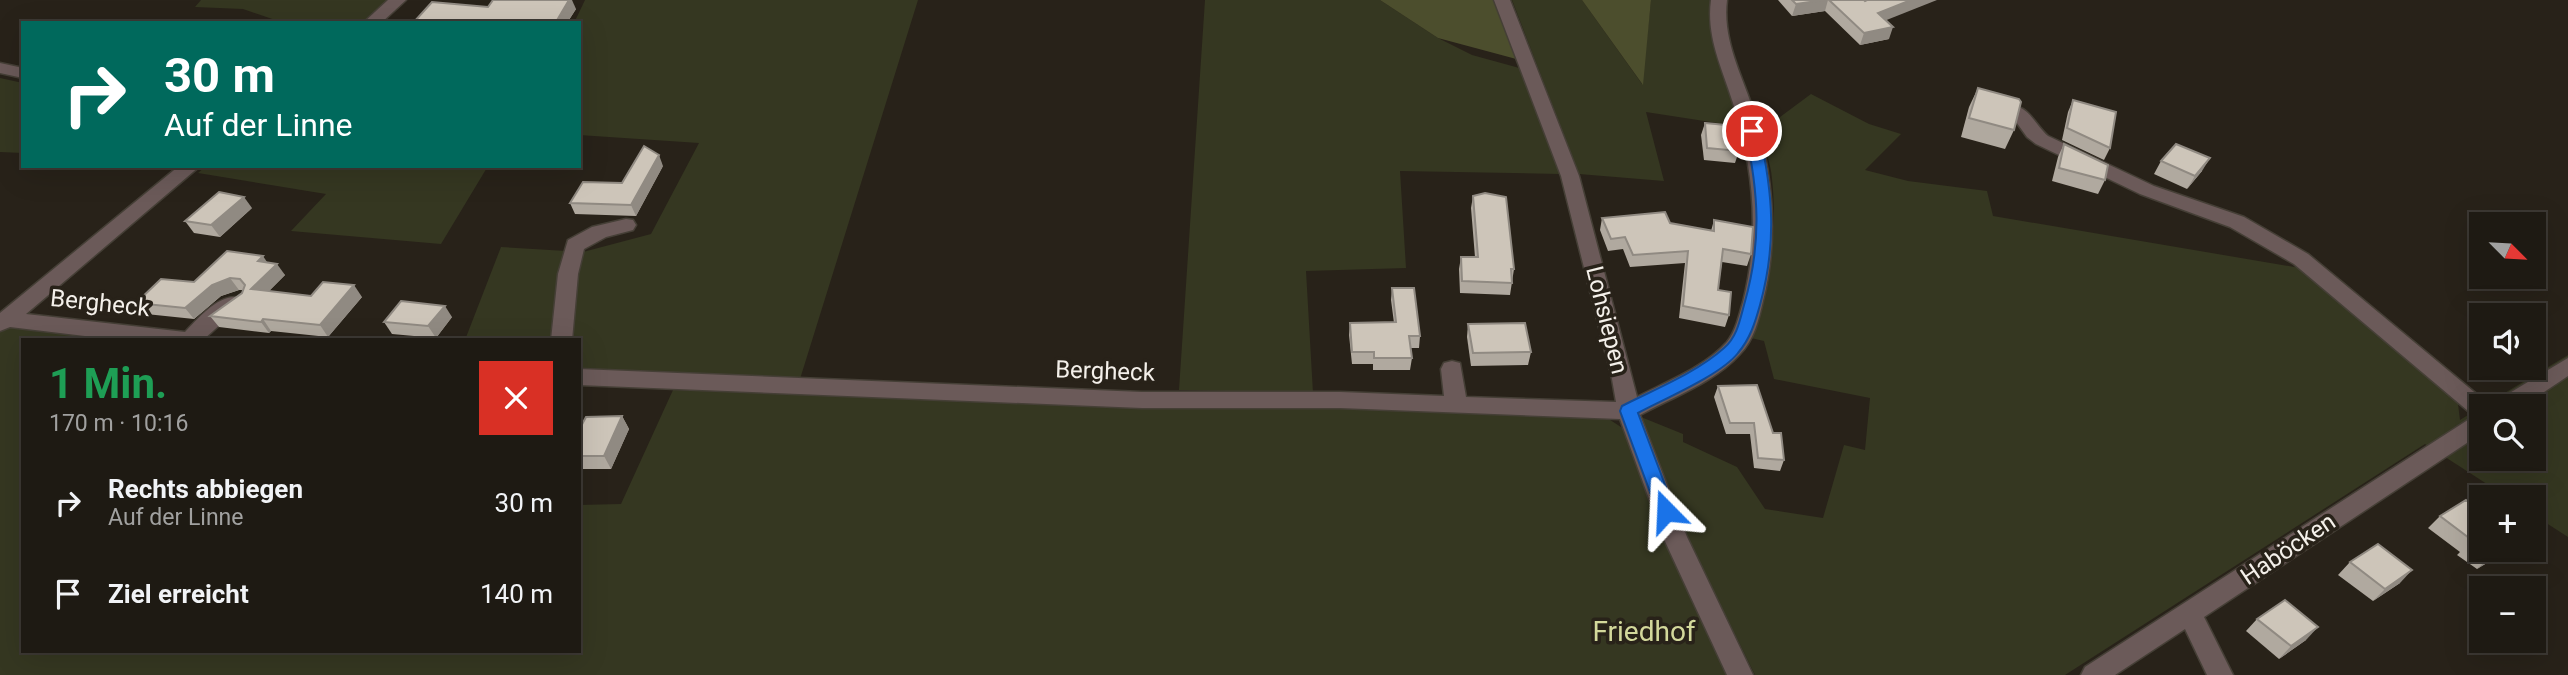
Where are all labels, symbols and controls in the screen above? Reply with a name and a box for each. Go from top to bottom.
text: 30 m [164,47,275,104]
icon: right [49,49,140,140]
pin [1722,101,1782,161]
text: Auf der Linne [164,106,353,144]
icon: arrive [1733,112,1771,150]
north arrow [2469,212,2546,289]
map controls [2469,212,2546,653]
street label: Lohsiepen [1580,263,1634,377]
street label: Bergheck [49,284,152,322]
button: sound [2469,303,2546,380]
street label: Bergheck [1055,355,1156,387]
text: 1 Min. [49,359,167,408]
button: close [479,361,553,435]
button: search [2469,394,2546,471]
text: 170 m · 10:16 [49,410,188,437]
text: Rechts abbiegen [108,474,303,504]
position arrow [1629,474,1703,548]
icon: right [49,484,87,522]
button: + [2469,485,2546,562]
text: 30 m [495,488,553,518]
text: Auf der Linne [108,504,244,531]
street label: Haböcken [2235,507,2341,591]
icon: arrive [49,575,87,613]
button: − [2469,576,2546,653]
text: Ziel erreicht [108,579,249,609]
text: 140 m [480,579,553,609]
park label: Friedhof [1592,615,1696,648]

